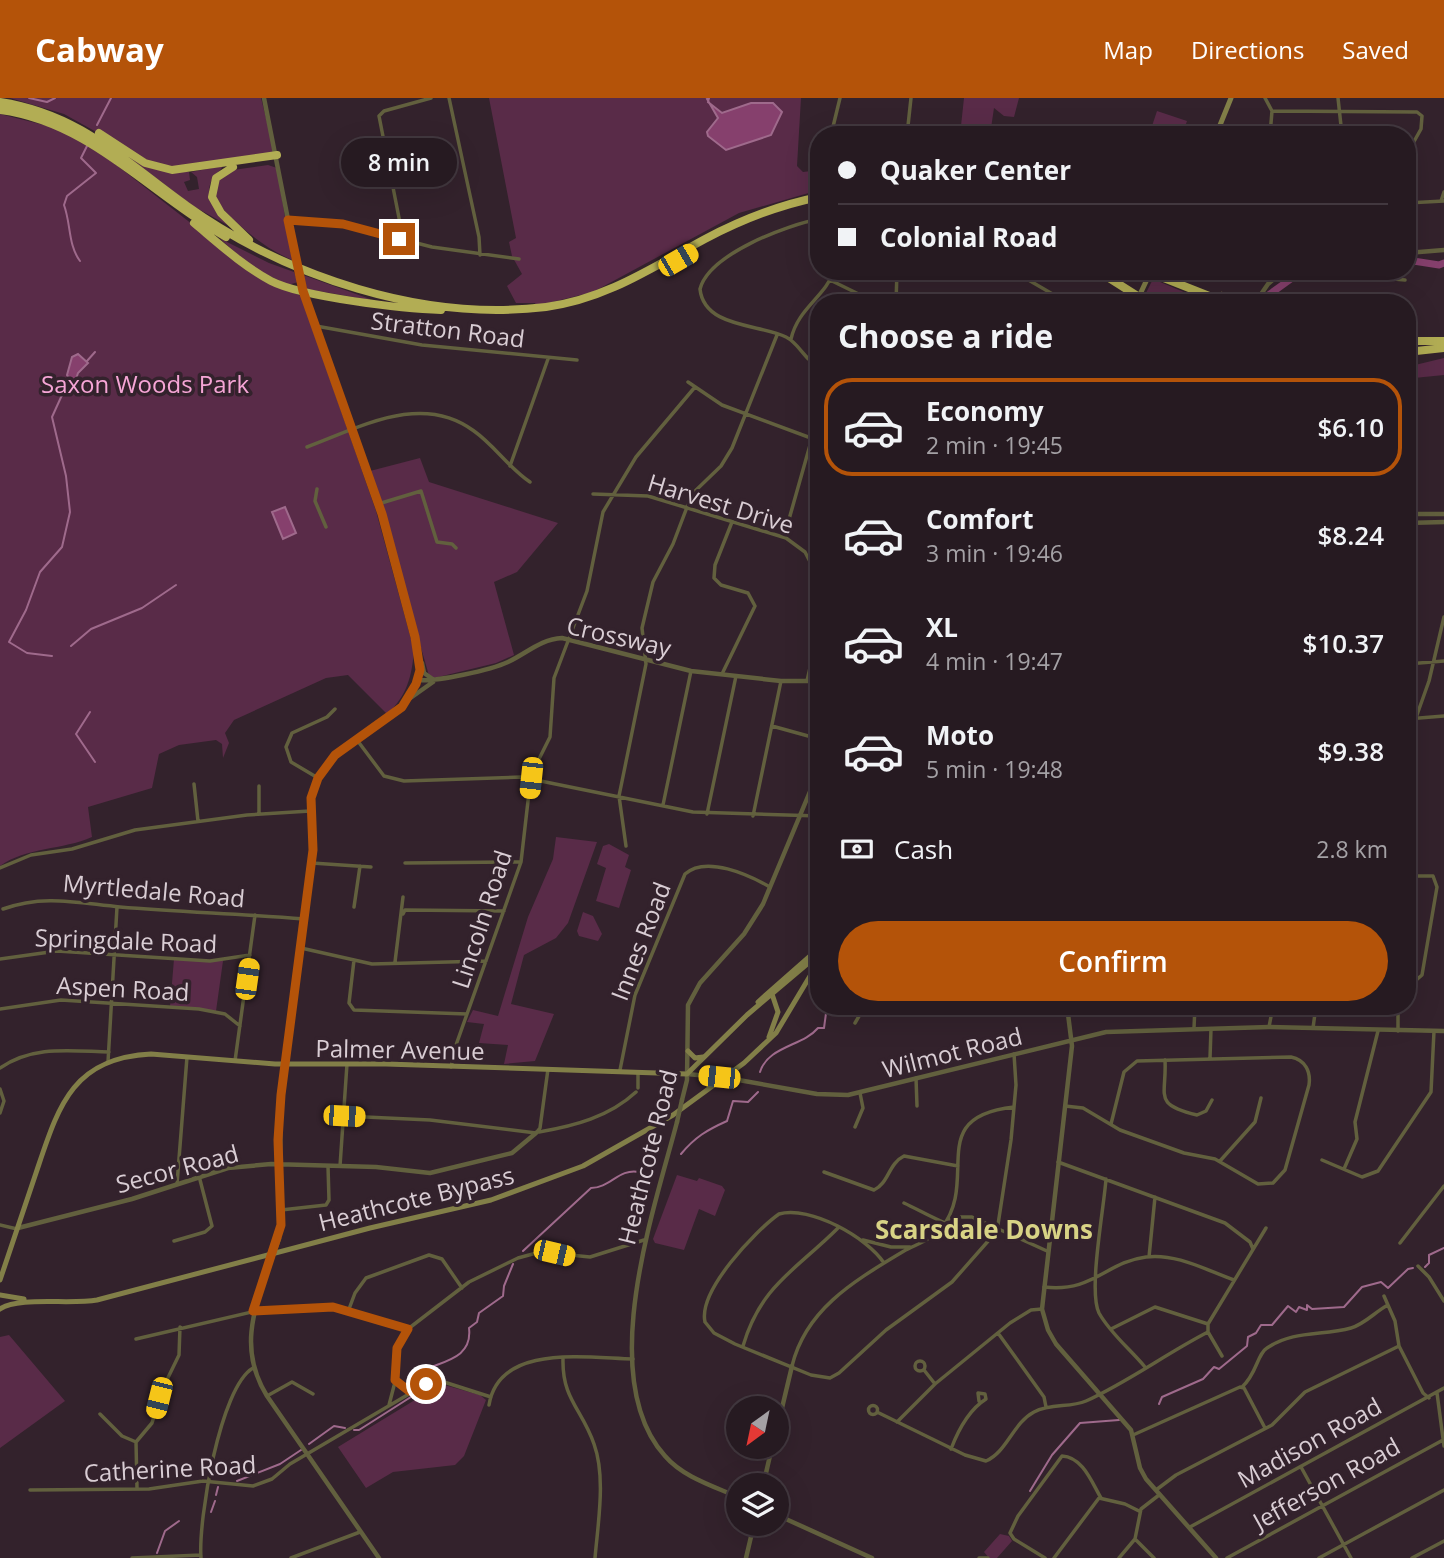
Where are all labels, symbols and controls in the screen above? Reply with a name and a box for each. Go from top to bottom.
text: Cabway [35,27,164,72]
text: Map [1103,33,1153,66]
text: Directions [1191,33,1304,66]
text: Saved [1342,33,1409,66]
callout: 8 min [341,138,457,186]
text: 8 min [368,146,430,178]
text: Quaker Center [880,152,1071,188]
text: Colonial Road [880,219,1058,255]
route end [383,223,415,255]
car [655,240,702,280]
street label: Stratton Road [369,303,527,355]
text: Choose a ride [838,314,1053,357]
park label: Saxon Woods Park [41,367,249,400]
text: Economy [926,393,1044,429]
icon: car [842,396,905,459]
text: $6.10 [1317,409,1384,445]
text: 2 min · 19:45 [926,429,1063,461]
street label: Harvest Drive [644,465,798,541]
text: Comfort [926,501,1033,537]
icon: car [842,504,905,567]
text: $8.24 [1317,517,1384,553]
text: 3 min · 19:46 [926,537,1063,569]
street label: Crossway [564,608,675,664]
text: XL [926,609,958,645]
icon: car [842,612,905,675]
text: $10.37 [1303,625,1384,661]
text: 4 min · 19:47 [926,645,1063,677]
text: Moto [926,717,994,753]
icon: car [842,720,905,783]
text: $9.38 [1317,733,1384,769]
text: 5 min · 19:48 [926,753,1063,785]
car [519,756,544,800]
icon: cash [838,830,876,868]
text: Cash [894,831,953,867]
text: 2.8 km [1316,833,1388,865]
street label: Lincoln Road [443,846,519,992]
street label: Myrtledale Road [62,866,246,914]
street label: Innes Road [602,877,678,1005]
street label: Springdale Road [34,920,218,960]
button: Confirm [838,921,1388,1001]
car [234,957,261,1001]
street label: Aspen Road [56,968,190,1008]
street label: Wilmot Road [879,1019,1025,1085]
street label: Palmer Avenue [315,1031,485,1067]
car [698,1064,741,1090]
street label: Heathcote Road [609,1066,685,1248]
car [323,1104,366,1128]
street label: Secor Road [112,1136,242,1200]
street label: Heathcote Bypass [315,1158,517,1238]
district label: Scarsdale Downs [875,1211,1093,1247]
car [532,1238,577,1268]
route start [410,1368,442,1400]
car [144,1375,175,1421]
street label: Madison Road [1231,1389,1387,1495]
north arrow [726,1396,789,1460]
map controls [726,1396,789,1536]
street label: Jefferson Road [1245,1429,1405,1538]
street label: Catherine Road [83,1447,257,1489]
button: layers [726,1473,789,1536]

